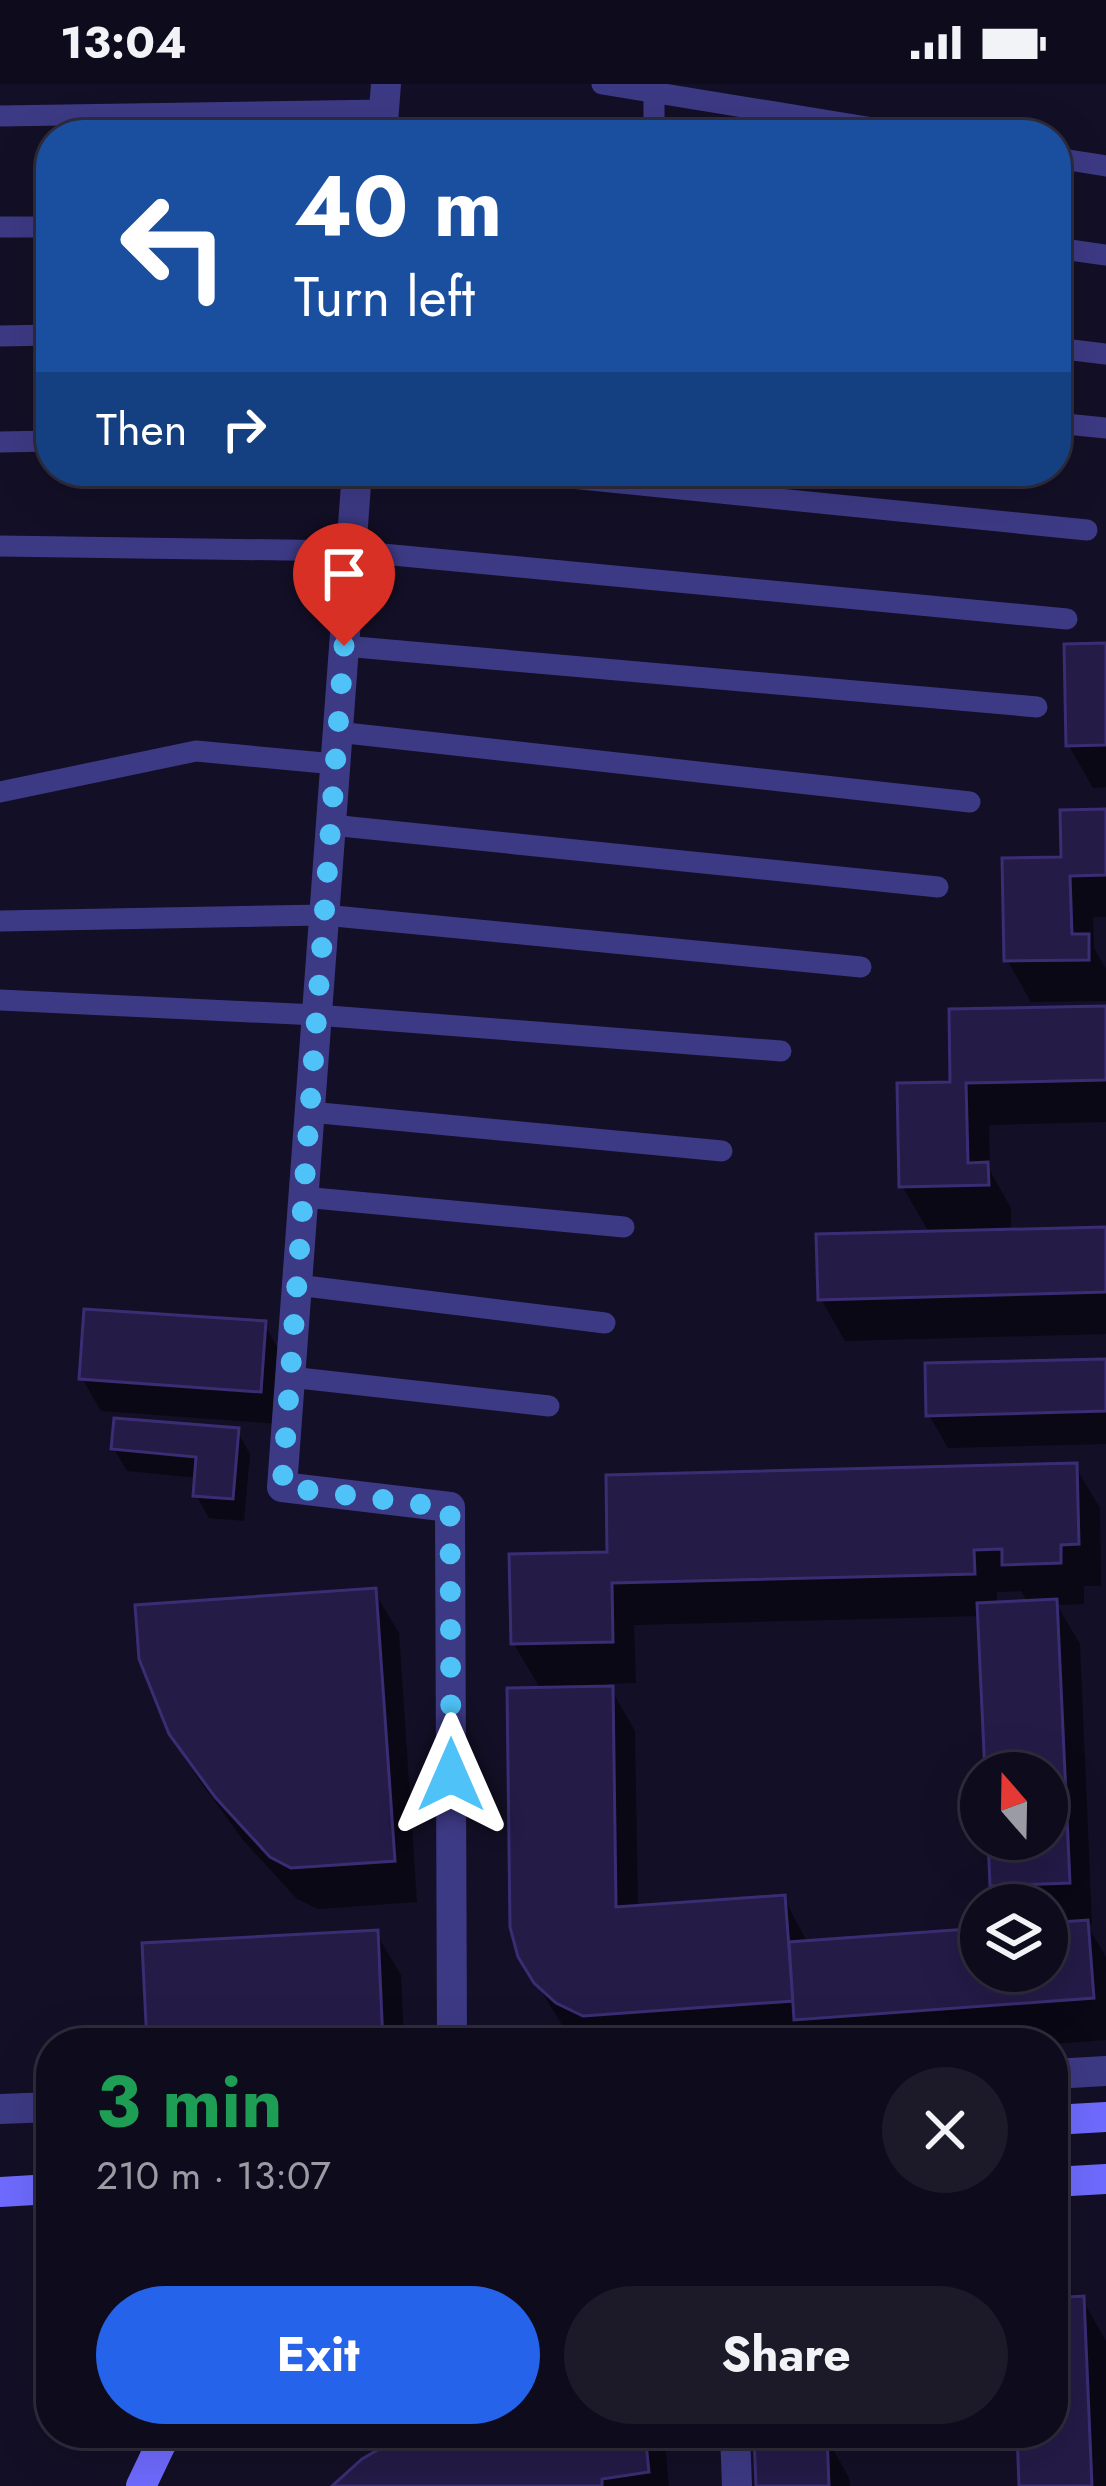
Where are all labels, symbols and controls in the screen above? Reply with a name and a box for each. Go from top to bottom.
text: 13:04 [60,10,187,75]
text: 40 m [294,146,502,268]
icon: left [96,168,252,324]
text: Turn left [294,258,475,336]
icon: right [211,396,277,462]
text: Then [96,397,187,462]
pin [293,523,395,646]
icon: arrive [311,541,377,607]
position arrow [388,1712,514,1838]
north arrow [960,1752,1068,1860]
map controls [960,1752,1068,1992]
button: layers [960,1884,1068,1992]
text: 3 min [96,2050,283,2154]
button: close [882,2067,1008,2193]
text: 210 m · 13:07 [96,2147,331,2204]
button: Exit [96,2286,540,2424]
button: Share [564,2286,1008,2424]

